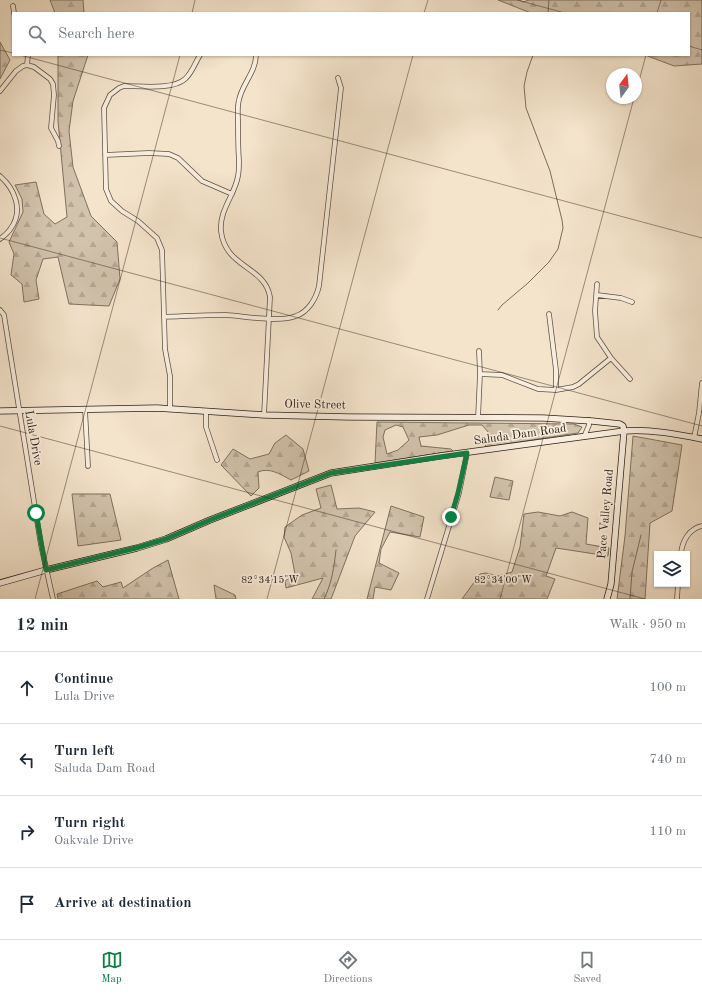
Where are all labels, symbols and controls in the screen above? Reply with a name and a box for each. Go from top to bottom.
search box [12,12,690,56]
icon: search [26,23,48,45]
text: Search here [58,27,135,42]
north arrow [606,68,642,104]
street label: Olive Street [284,398,346,412]
street label: Lula Drive [22,409,44,467]
street label: Saluda Dam Road [473,423,567,447]
street label: Pace Valley Road [596,468,616,560]
route start [27,504,45,522]
route end [442,508,460,526]
map controls [654,551,690,587]
button: layers [654,551,690,587]
text: 82°34'15"W [241,575,299,585]
text: 82°34'00"W [474,575,532,585]
text: 12 min [16,617,69,634]
text: Walk · 950 m [609,618,686,631]
text: Continue [54,672,113,687]
icon: ahead [16,677,38,699]
text: 100 m [649,681,686,694]
text: Lula Drive [54,690,114,703]
text: Turn left [54,744,114,759]
icon: left [16,749,38,771]
text: 740 m [649,753,686,766]
text: Saluda Dam Road [54,762,155,775]
text: Turn right [54,816,125,831]
icon: right [16,821,38,843]
text: 110 m [649,825,686,838]
text: Oakvale Drive [54,834,134,847]
icon: arrive [16,893,38,915]
text: Arrive at destination [54,896,192,911]
tab: Map [101,949,123,987]
tab: Directions [324,949,372,987]
tab: Saved [573,949,601,987]

